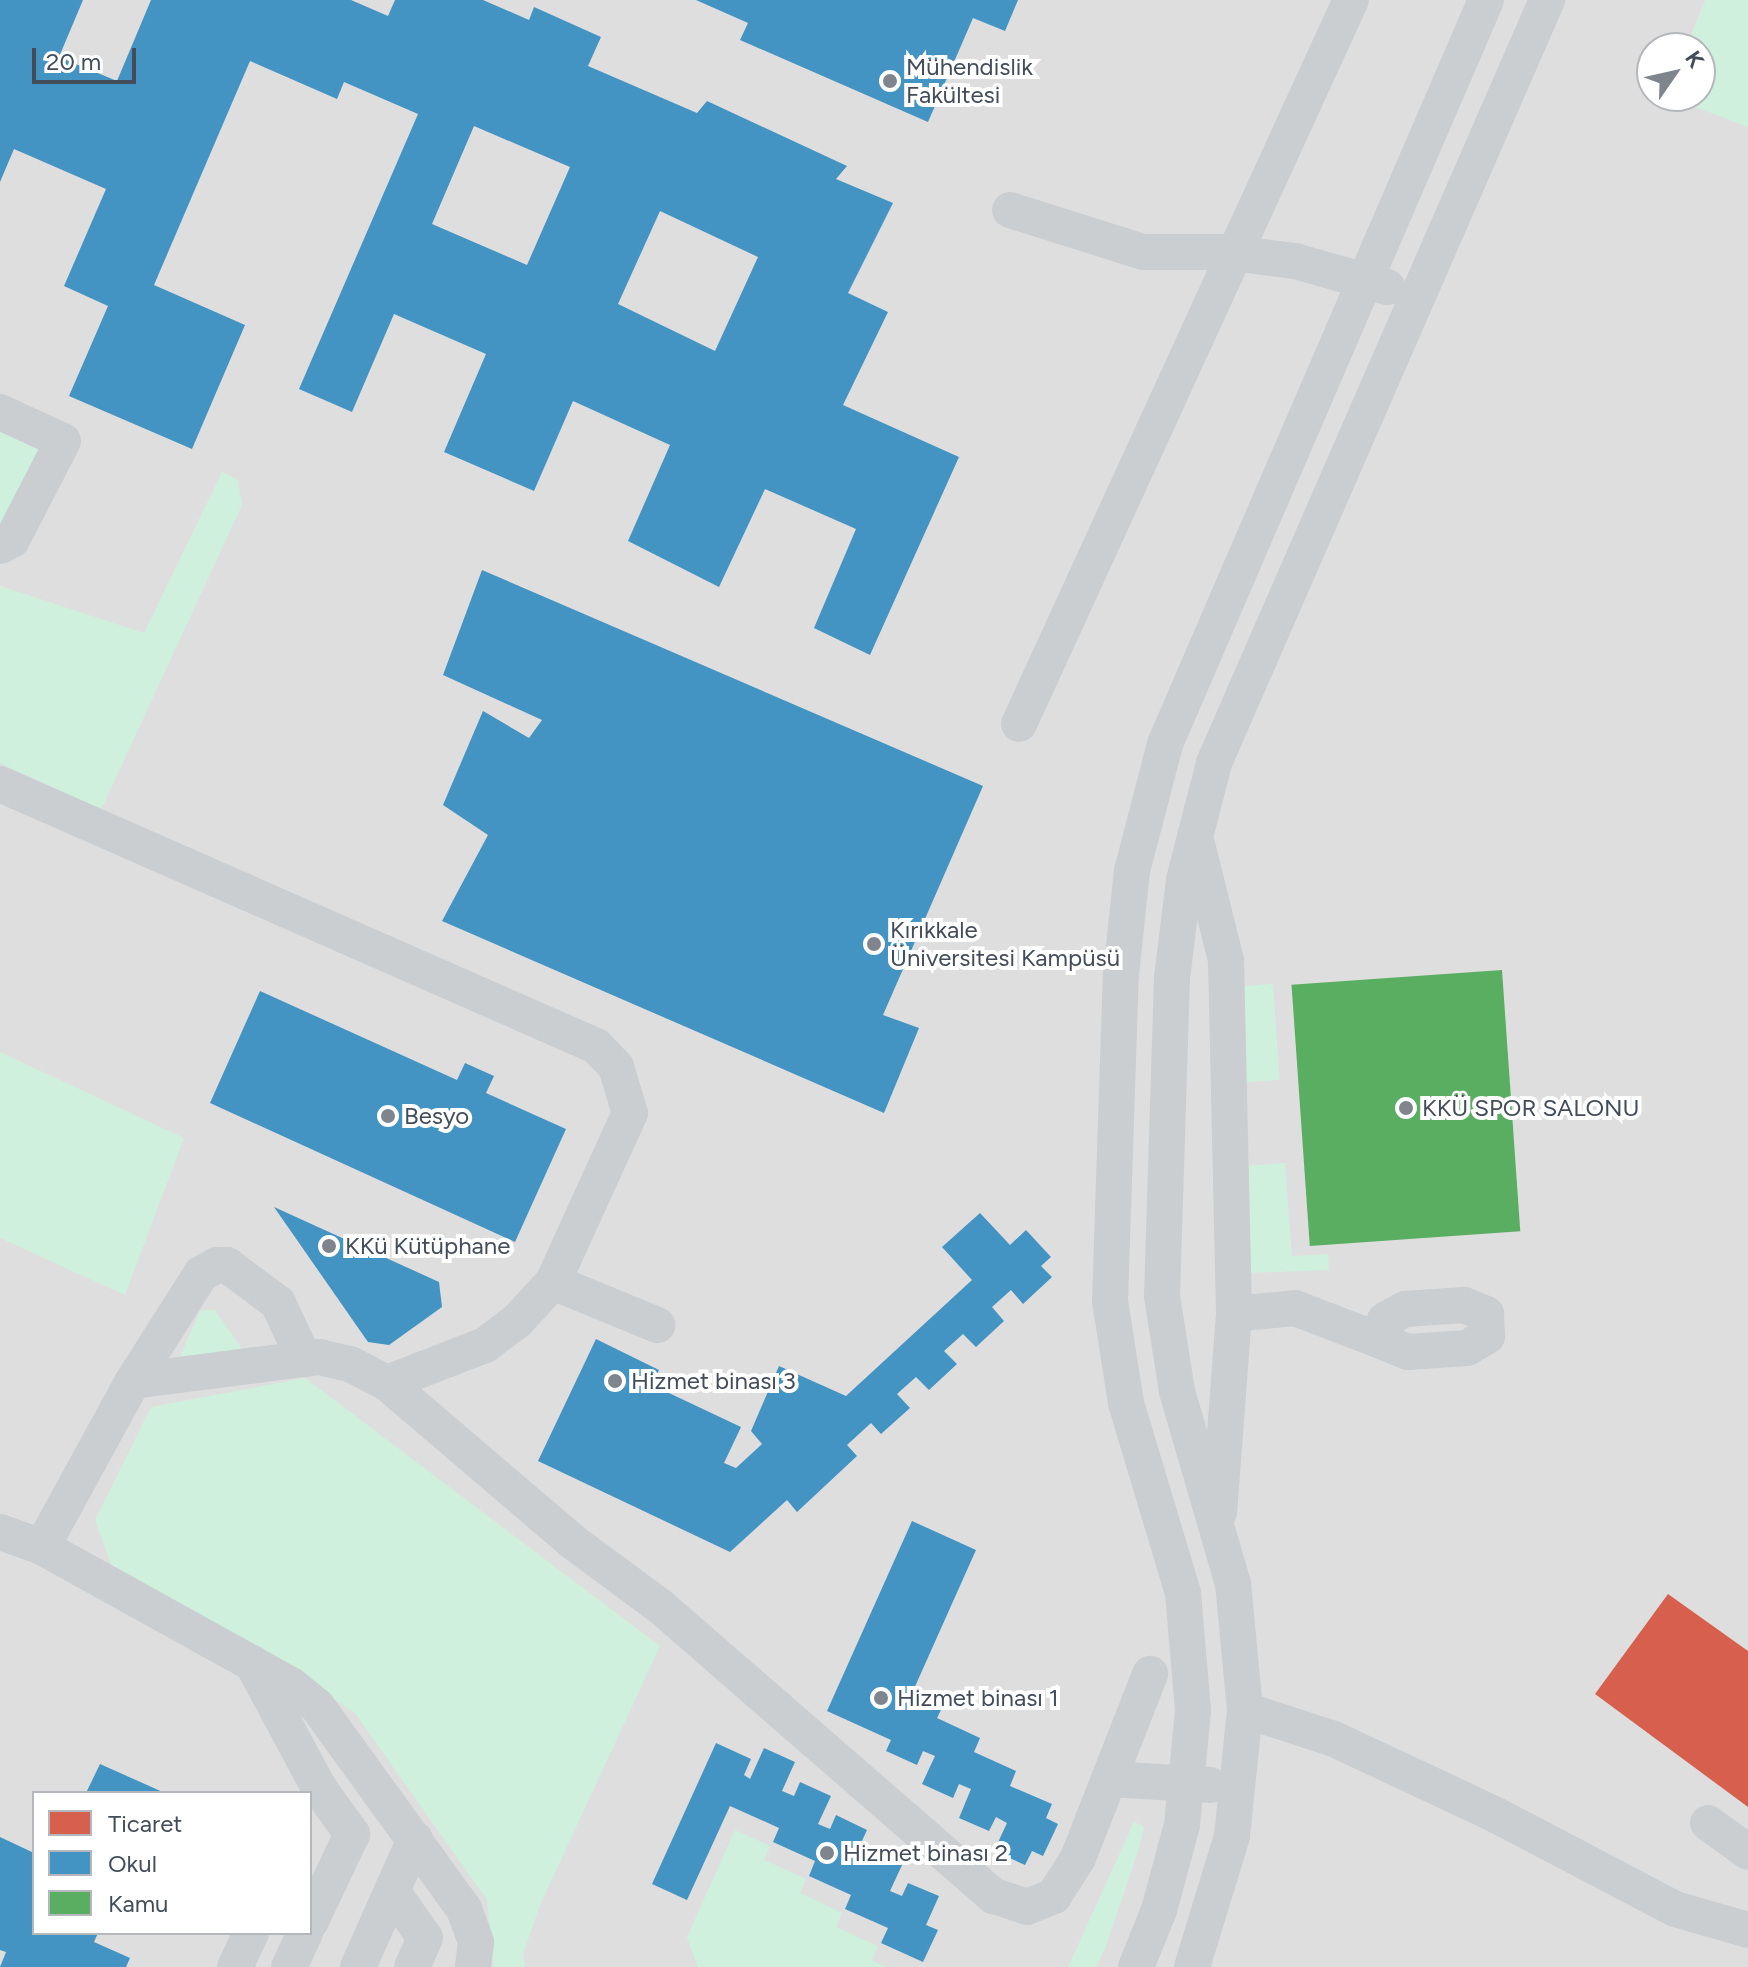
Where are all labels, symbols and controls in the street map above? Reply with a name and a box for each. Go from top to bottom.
scale bar [36,32,140,82]
north arrow [1636,32,1716,112]
text: K [1679,46,1710,73]
text: 20 m [46,47,101,76]
place label: Mühendislik Fakültesi [906,53,1033,109]
marker: Mühendislik Fakültesi [881,72,899,90]
place label: Kırıkkale Üniversitesi Kampüsü [890,916,1120,972]
marker: Kırıkkale Üniversitesi Kampüsü [865,935,883,953]
place label: KKÜ SPOR SALONU [1422,1094,1640,1122]
marker: KKÜ SPOR SALONU [1397,1099,1415,1117]
place label: Besyo [404,1102,469,1130]
marker: Besyo [379,1107,397,1125]
place label: KKü Kütüphane [345,1232,510,1260]
marker: KKü Kütüphane [320,1237,338,1255]
place label: Hizmet binası 3 [631,1367,796,1395]
marker: Hizmet binası 3 [606,1372,624,1390]
place label: Hizmet binası 1 [897,1684,1059,1712]
marker: Hizmet binası 1 [872,1689,890,1707]
legend [32,1791,312,1935]
text: Ticaret [108,1809,182,1838]
place label: Hizmet binası 2 [843,1839,1008,1867]
marker: Hizmet binası 2 [818,1844,836,1862]
text: Okul [108,1849,157,1878]
text: Kamu [108,1889,169,1918]

